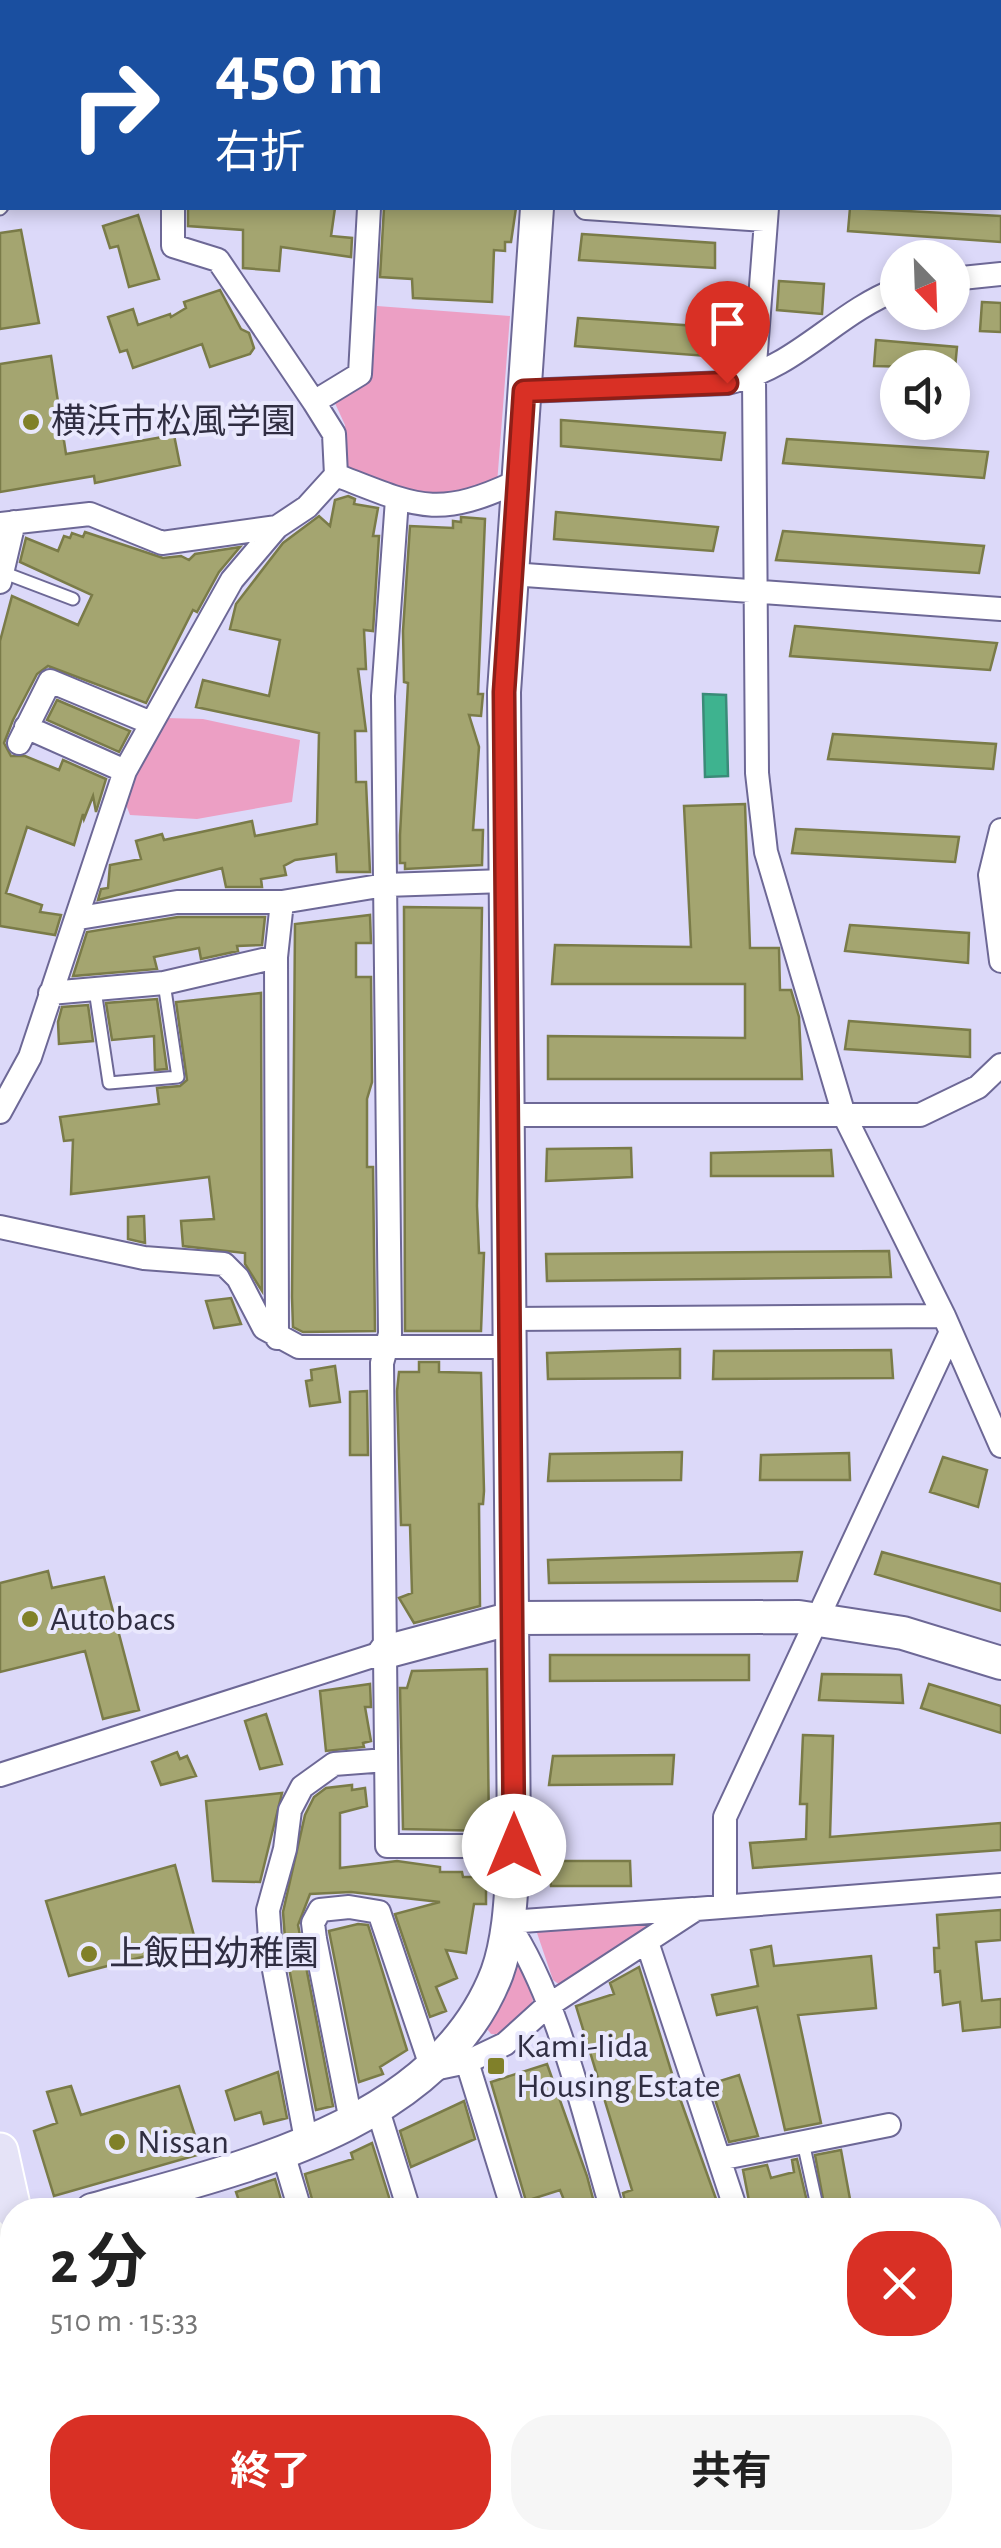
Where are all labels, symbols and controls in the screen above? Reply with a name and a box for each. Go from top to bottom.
text: 450 m [215,37,384,107]
icon: right [50,40,180,170]
text: 右折 [215,131,305,176]
north arrow [880,240,970,330]
map controls [880,240,970,440]
pin [685,281,770,384]
icon: arrive [700,296,755,351]
button: sound [880,350,970,440]
place label: 横浜市松風学園 [51,403,296,440]
marker: 横浜市松風学園 [20,411,42,433]
place label: Autobacs [50,1602,176,1637]
marker: Autobacs [19,1608,41,1630]
position arrow [462,1794,566,1898]
place label: 上飯田幼稚園 [109,1935,319,1972]
marker: 上飯田幼稚園 [78,1943,100,1965]
place label: Kami-Iida Housing Estate [516,2029,721,2104]
marker: Kami-Iida Housing Estate [485,2055,507,2077]
place label: Nissan [137,2125,229,2160]
marker: Nissan [106,2131,128,2153]
button: close [847,2231,952,2336]
text: 2 分 [50,2234,147,2294]
text: 510 m · 15:33 [50,2305,198,2337]
button: 終了 [50,2415,491,2530]
button: 共有 [511,2415,952,2530]

